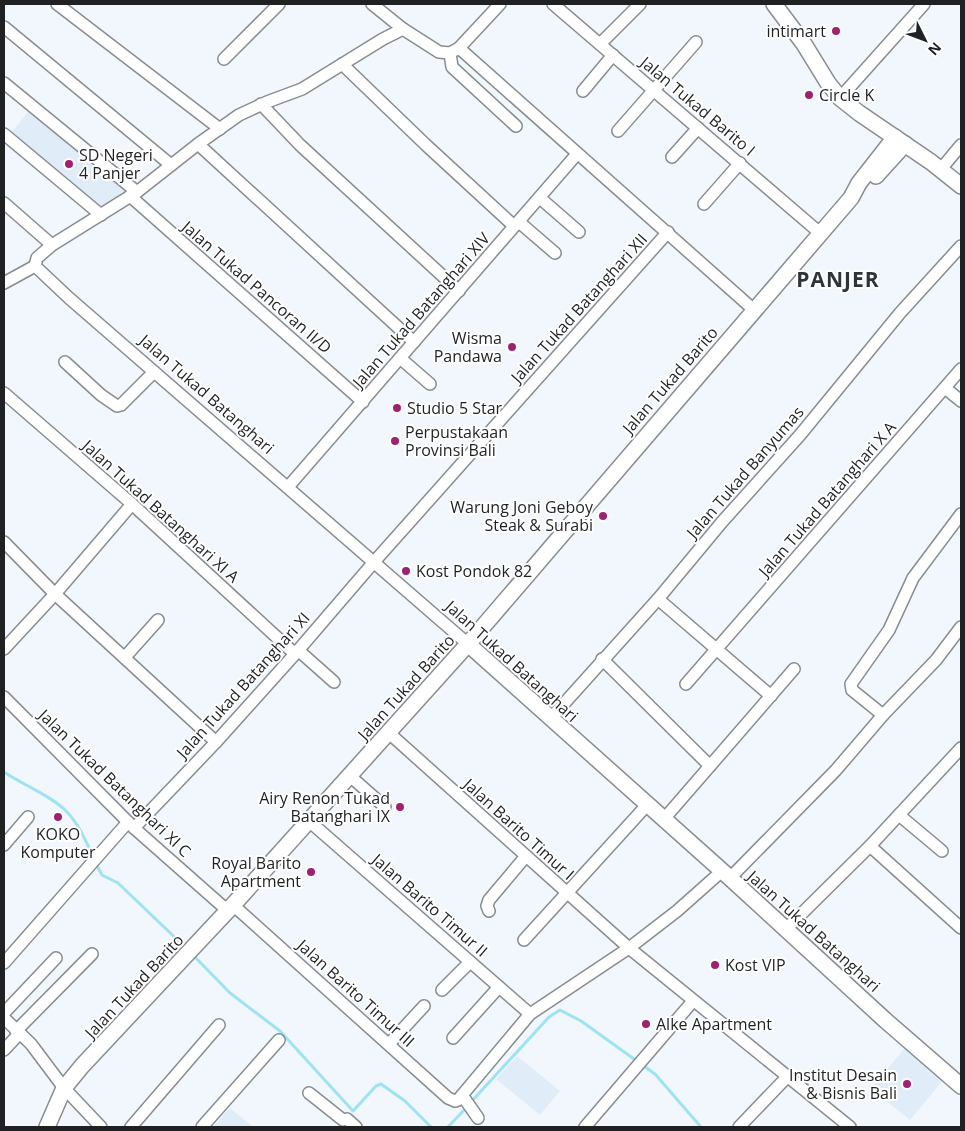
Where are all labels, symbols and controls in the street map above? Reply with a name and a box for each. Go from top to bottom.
north arrow [900,15,950,65]
place label: intimart [766,20,826,42]
marker: intimart [830,25,842,37]
text: N [924,38,946,60]
street label: Jalan Tukad Barito I [634,50,760,161]
place label: Circle K [819,84,875,106]
marker: Circle K [803,89,815,101]
place label: SD Negeri 4 Panjer [79,144,153,184]
marker: SD Negeri 4 Panjer [63,158,75,170]
street label: Jalan Tukad Pancoran II/D [176,215,336,358]
street label: Jalan Tukad Batanghari XIV [346,227,495,394]
street label: Jalan Tukad Batanghari XII [505,229,652,389]
district label: PANJER [796,265,880,293]
street label: Jalan Tukad Barito [616,322,723,440]
place label: Wisma Pandawa [434,327,502,367]
street label: Jalan Tukad Batanghari [134,328,279,459]
marker: Wisma Pandawa [506,341,518,353]
place label: Studio 5 Star [407,397,503,419]
street label: Jalan Tukad Banyumas [680,401,808,544]
marker: Studio 5 Star [391,402,403,414]
street label: Jalan Tukad Batanghari X A [752,416,901,583]
place label: Perpustakaan Provinsi Bali [405,421,508,461]
street label: Jalan Tukad Batanghari XI A [76,433,245,588]
marker: Perpustakaan Provinsi Bali [389,435,401,447]
place label: Warung Joni Geboy Steak & Surabi [450,496,594,536]
marker: Warung Joni Geboy Steak & Surabi [597,510,609,522]
place label: Kost Pondok 82 [416,560,532,582]
marker: Kost Pondok 82 [400,565,412,577]
street label: Jalan Tukad Batanghari [439,594,583,727]
street label: Jalan Tukad Batanghari XI [170,607,315,764]
street label: Jalan Tukad Barito [351,629,459,746]
street label: Jalan Tukad Batanghari XI C [33,703,196,862]
street label: Jalan Barito Timur I [457,772,579,885]
place label: Airy Renon Tukad Batanghari IX [259,787,391,827]
marker: Airy Renon Tukad Batanghari IX [394,801,406,813]
marker: KOKO Komputer [52,811,64,823]
place label: KOKO Komputer [20,823,96,863]
street label: Jalan Barito Timur II [366,847,492,961]
place label: Royal Barito Apartment [211,852,301,892]
street label: Jalan Tukad Batanghari [741,864,885,997]
marker: Royal Barito Apartment [305,866,317,878]
street label: Jalan Tukad Barito [79,929,188,1044]
street label: Jalan Barito Timur III [291,933,419,1052]
place label: Kost VIP [725,954,786,976]
marker: Kost VIP [709,959,721,971]
place label: Alke Apartment [656,1013,772,1035]
marker: Alke Apartment [640,1018,652,1030]
place label: Institut Desain & Bisnis Bali [789,1064,897,1104]
marker: Institut Desain & Bisnis Bali [901,1078,913,1090]

